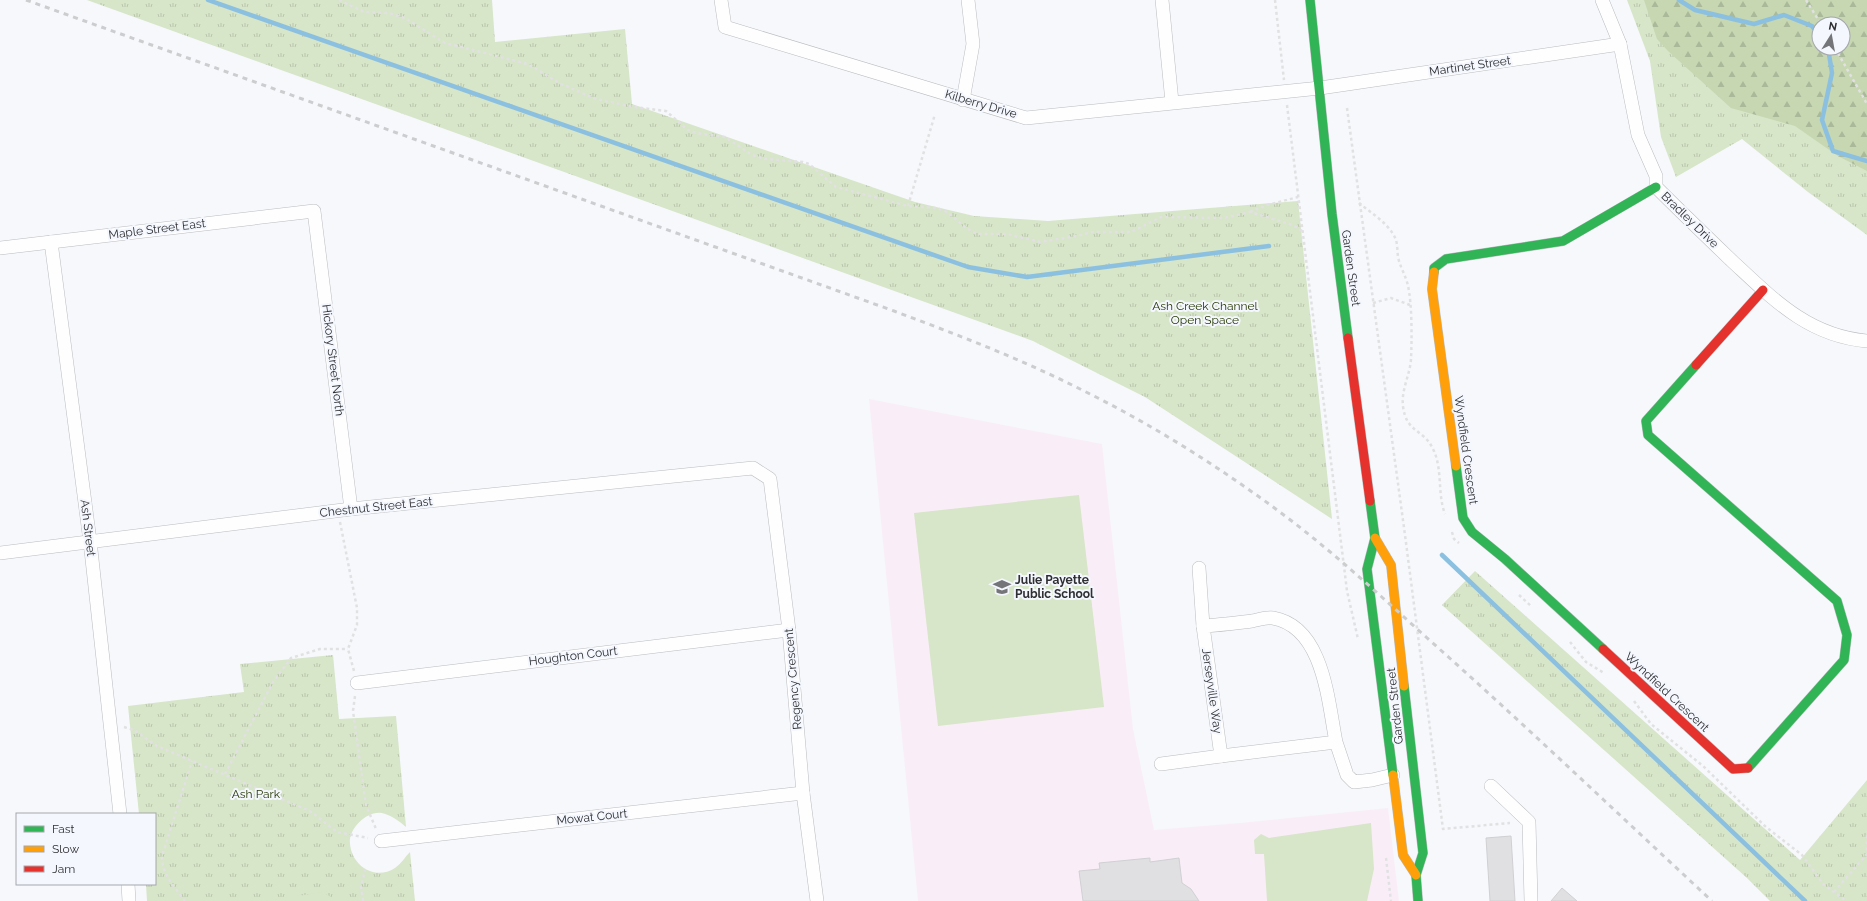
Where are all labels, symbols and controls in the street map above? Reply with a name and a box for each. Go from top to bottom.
north arrow [1811,16,1851,56]
text: N [1827,19,1838,34]
street label: Martinet Street [1428,53,1512,79]
street label: Kilberry Drive [943,87,1019,121]
street label: Bradley Drive [1658,189,1722,251]
street label: Maple Street East [108,216,206,242]
street label: Garden Street [1339,229,1363,307]
park label: Ash Creek Channel Open Space [1152,299,1259,327]
street label: Hickory Street North [319,303,347,417]
street label: Wyndfield Crescent [1451,395,1481,505]
street label: Chestnut Street East [319,494,433,520]
street label: Ash Street [78,499,98,557]
place label: Julie Payette Public School [1015,573,1094,601]
school or university icon: Julie Payette Public School [992,577,1012,597]
street label: Regency Crescent [782,628,804,730]
street label: Houghton Court [528,644,618,668]
street label: Jerseyville Way [1199,647,1225,735]
street label: Wyndfield Crescent [1622,649,1712,735]
street label: Garden Street [1384,667,1406,745]
park label: Ash Park [232,787,281,801]
street label: Mowat Court [556,806,628,828]
legend [16,813,156,885]
text: Fast [52,822,75,836]
text: Slow [52,842,79,856]
text: Jam [52,862,75,876]

